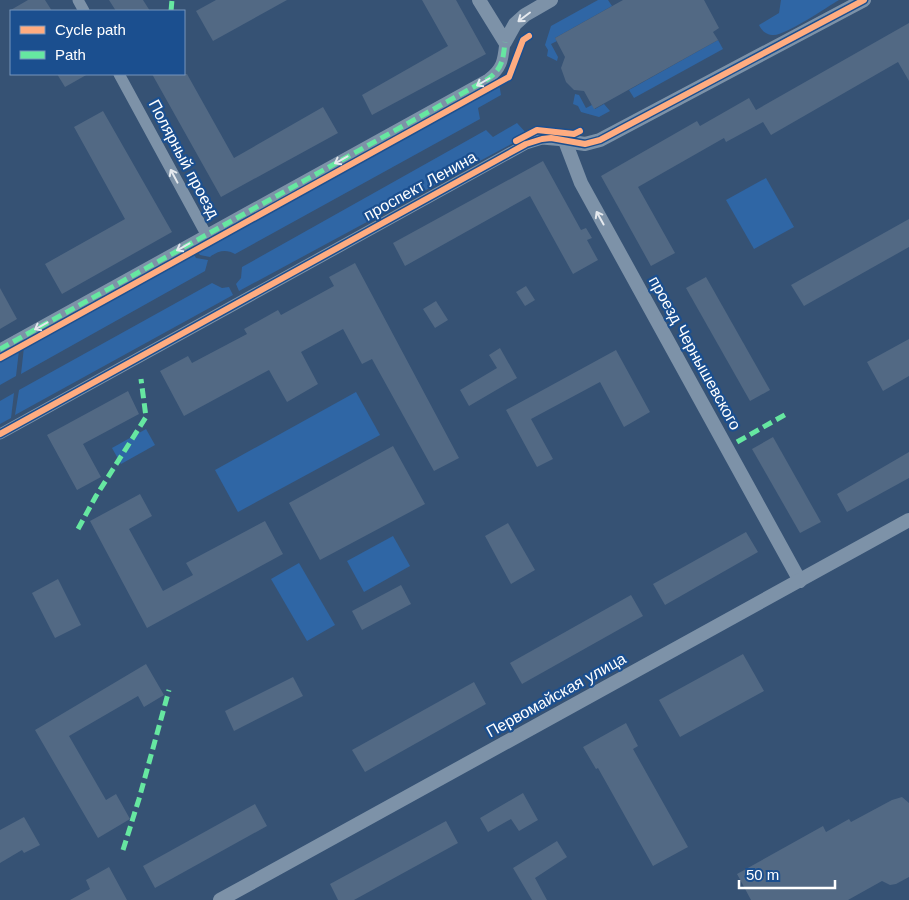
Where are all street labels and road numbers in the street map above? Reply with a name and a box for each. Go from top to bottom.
street label: Полярный проезд [146,97,223,222]
street label: проспект Ленина [361,148,479,224]
street label: проезд Чернышевского [646,273,744,433]
street label: Первомайская улица [483,650,629,740]

